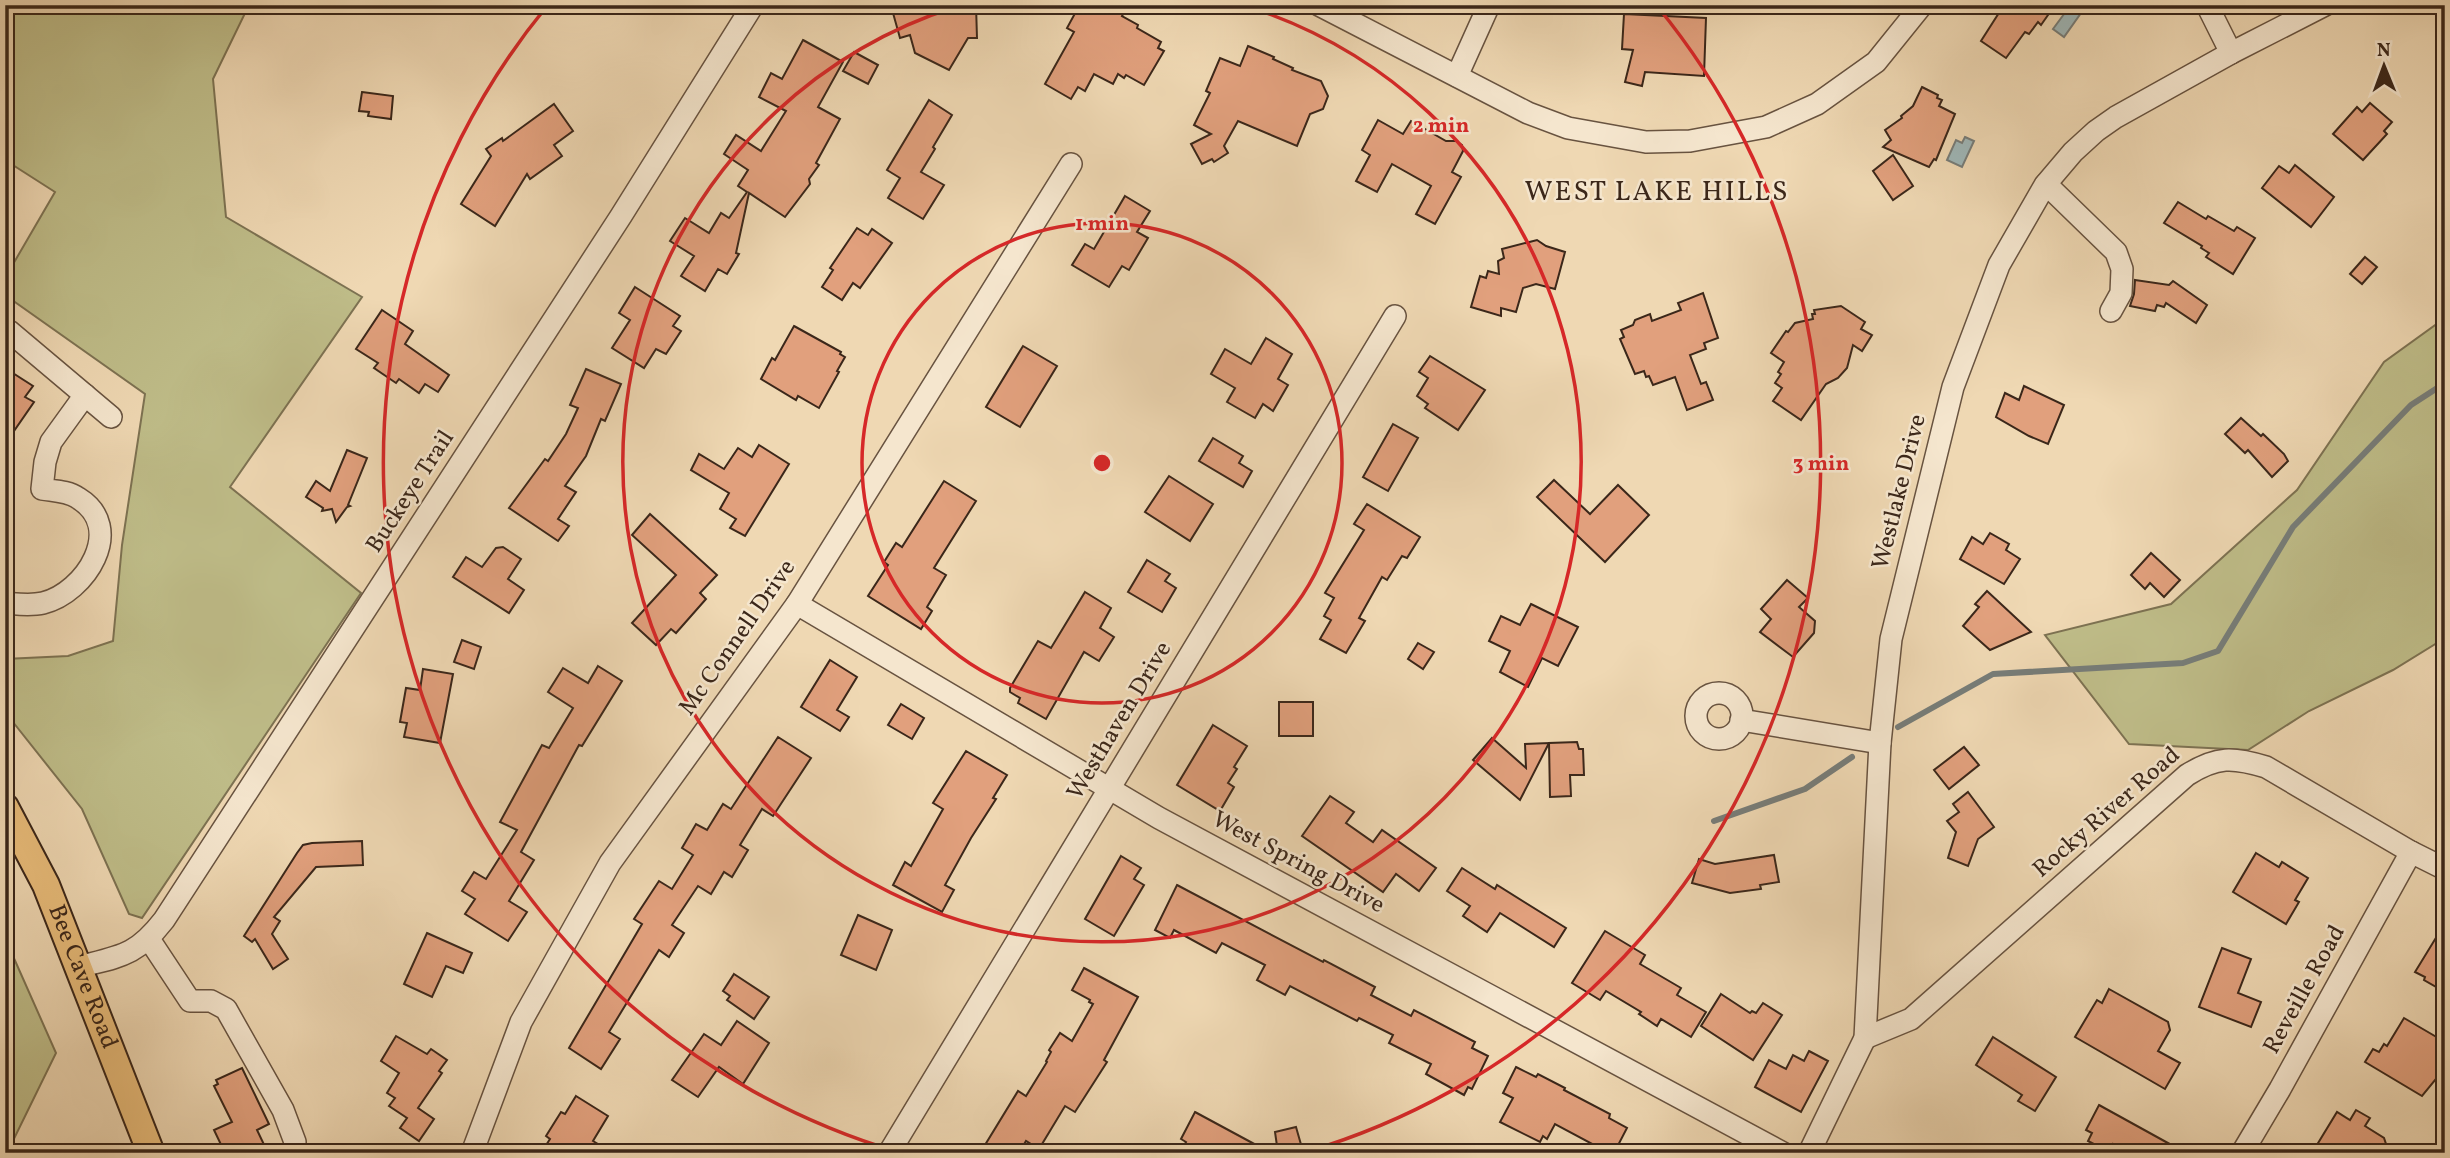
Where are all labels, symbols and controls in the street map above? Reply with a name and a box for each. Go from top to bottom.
north arrow [2348,32,2418,102]
text: N [2377,38,2391,64]
text: 2 min [1413,112,1469,141]
district label: WEST LAKE HILLS [1524,173,1790,212]
text: 1 min [1075,210,1129,239]
street label: Westlake Drive [1864,411,1936,573]
street label: Buckeye Trail [359,424,463,560]
text: 3 min [1793,450,1849,479]
centre of rings [1090,451,1114,475]
street label: Mc Connell Drive [671,553,805,723]
street label: Westhaven Drive [1059,635,1181,807]
street label: Rocky River Road [2026,739,2188,887]
street label: West Spring Drive [1206,803,1390,923]
street label: Bee Cave Road [38,900,126,1054]
street label: Reveille Road [2256,919,2354,1061]

